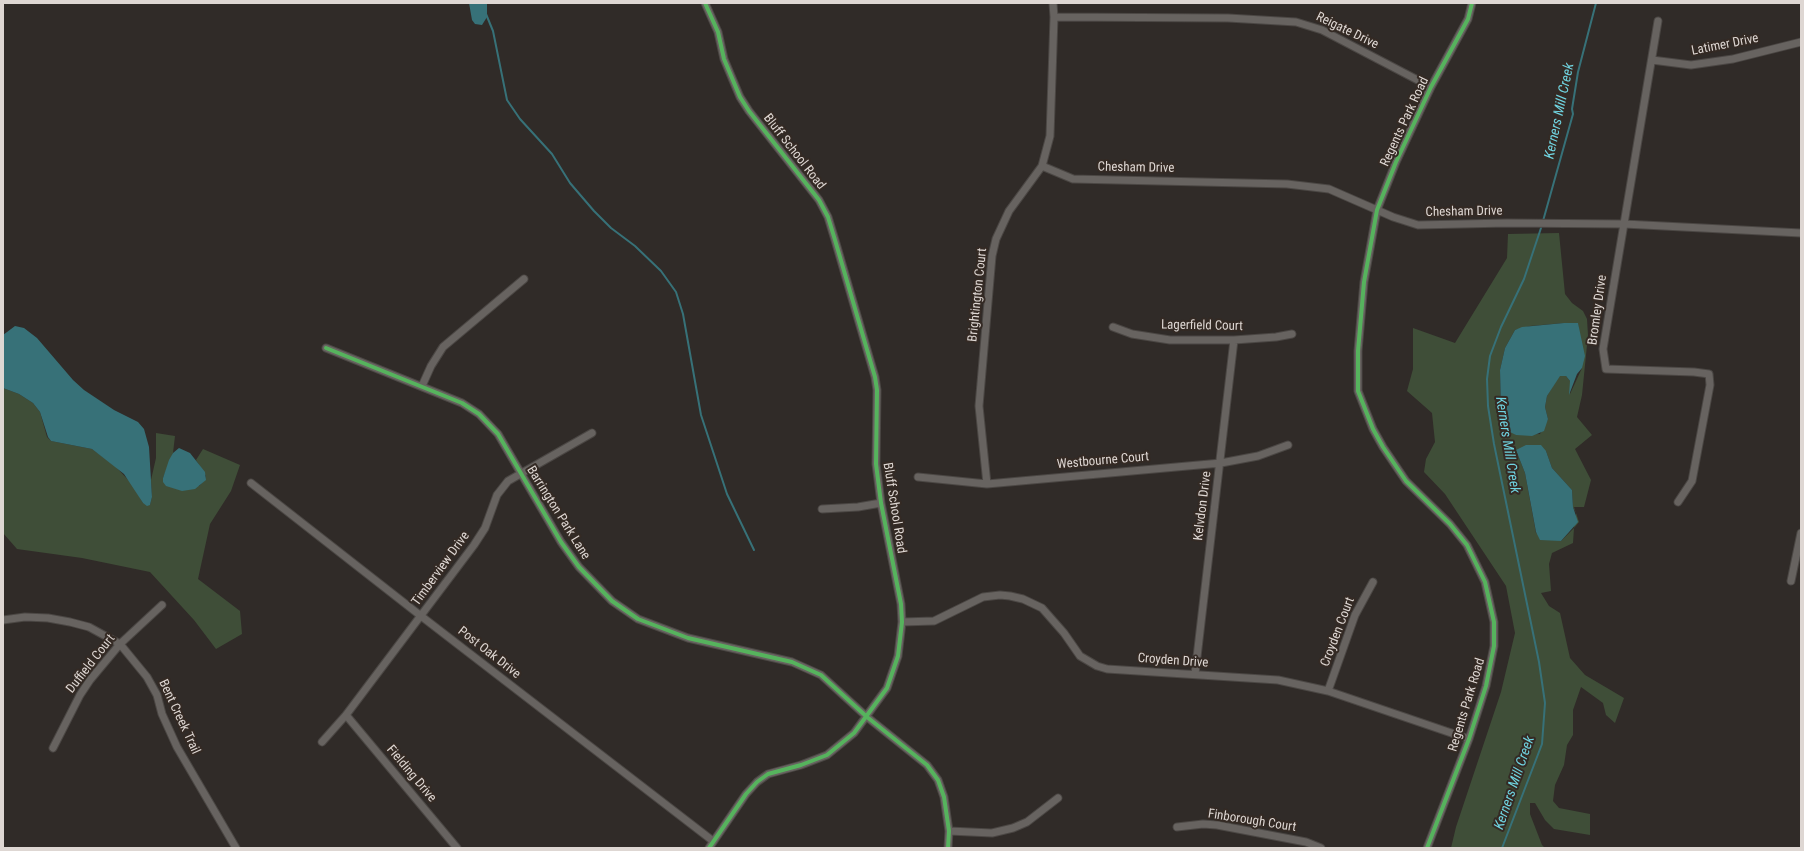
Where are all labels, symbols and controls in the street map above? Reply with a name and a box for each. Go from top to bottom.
street label: Reigate Drive [1313,9,1381,53]
street label: Latimer Drive [1690,31,1760,59]
water label: Kerners Mill Creek [1542,62,1578,160]
street label: Regents Park Road [1377,75,1433,169]
street label: Bluff School Road [760,111,828,193]
street label: Chesham Drive [1097,160,1175,176]
street label: Chesham Drive [1425,204,1503,220]
street label: Brightington Court [965,247,991,343]
street label: Bromley Drive [1585,274,1611,346]
street label: Lagerfield Court [1161,317,1243,335]
water label: Kerners Mill Creek [1491,396,1523,494]
street label: Westbourne Court [1056,449,1150,473]
street label: Bluff School Road [879,461,909,555]
street label: Barrington Park Lane [523,463,593,563]
street label: Kelvdon Drive [1191,470,1215,542]
street label: Timberview Drive [409,529,473,609]
street label: Croyden Court [1318,595,1358,669]
street label: Post Oak Drive [455,624,523,682]
street label: Duffield Court [63,632,119,696]
street label: Croyden Drive [1137,651,1209,671]
street label: Regents Park Road [1445,656,1489,754]
street label: Bent Creek Trail [155,677,203,757]
water label: Kerners Mill Creek [1491,734,1539,832]
street label: Fielding Drive [383,742,439,806]
street label: Finborough Court [1207,806,1297,836]

